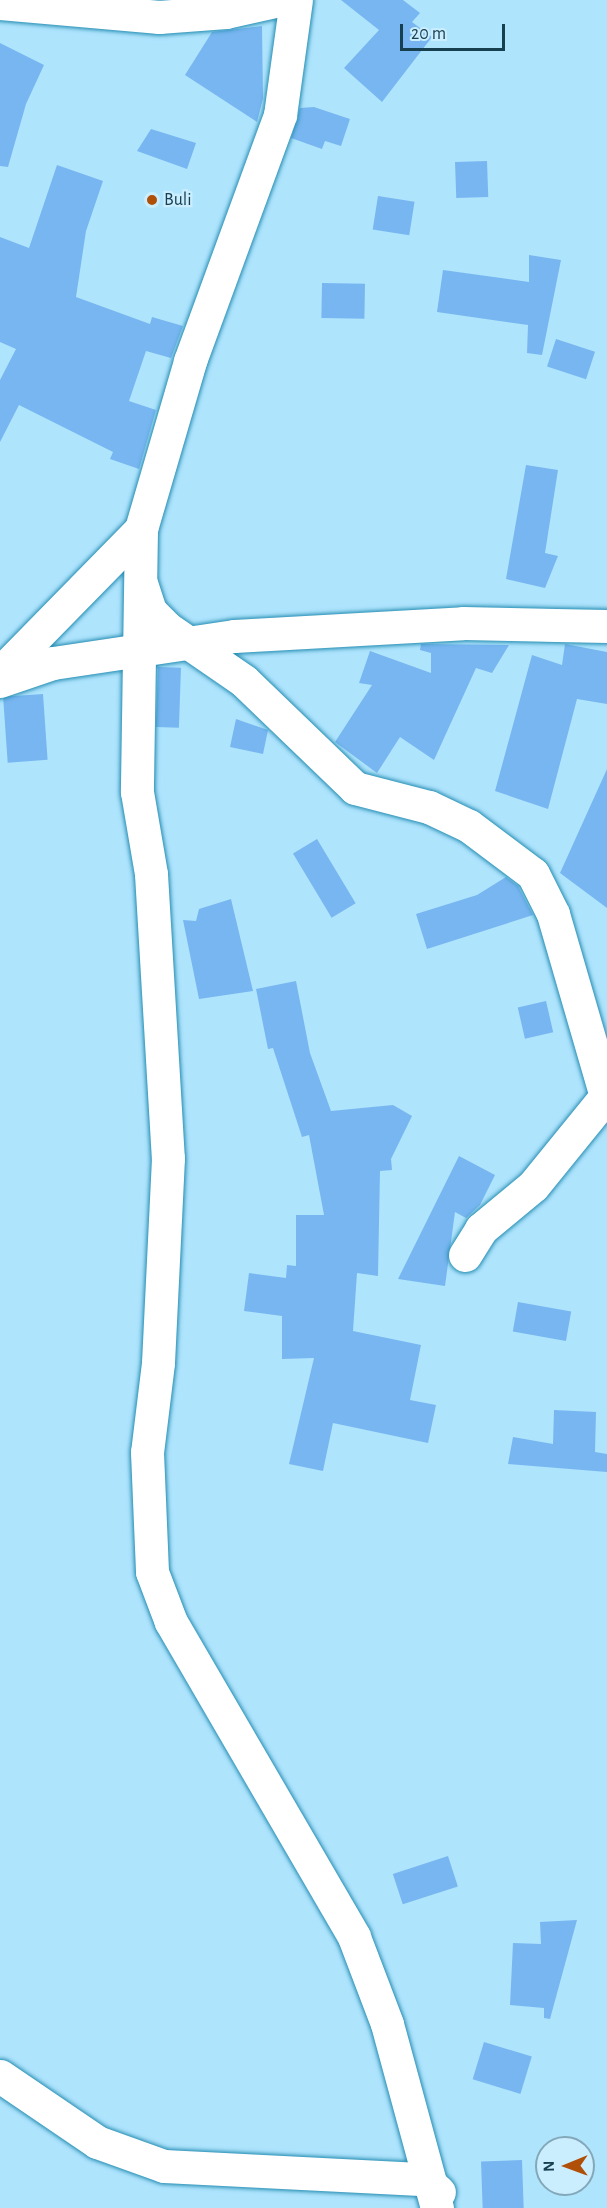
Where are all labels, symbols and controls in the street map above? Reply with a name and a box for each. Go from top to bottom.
scale bar [403,12,508,50]
text: 20 m [411,25,446,43]
place label: Buli [164,189,192,211]
marker: Buli [145,193,159,207]
north arrow [535,2136,595,2196]
text: N [541,2161,557,2172]

